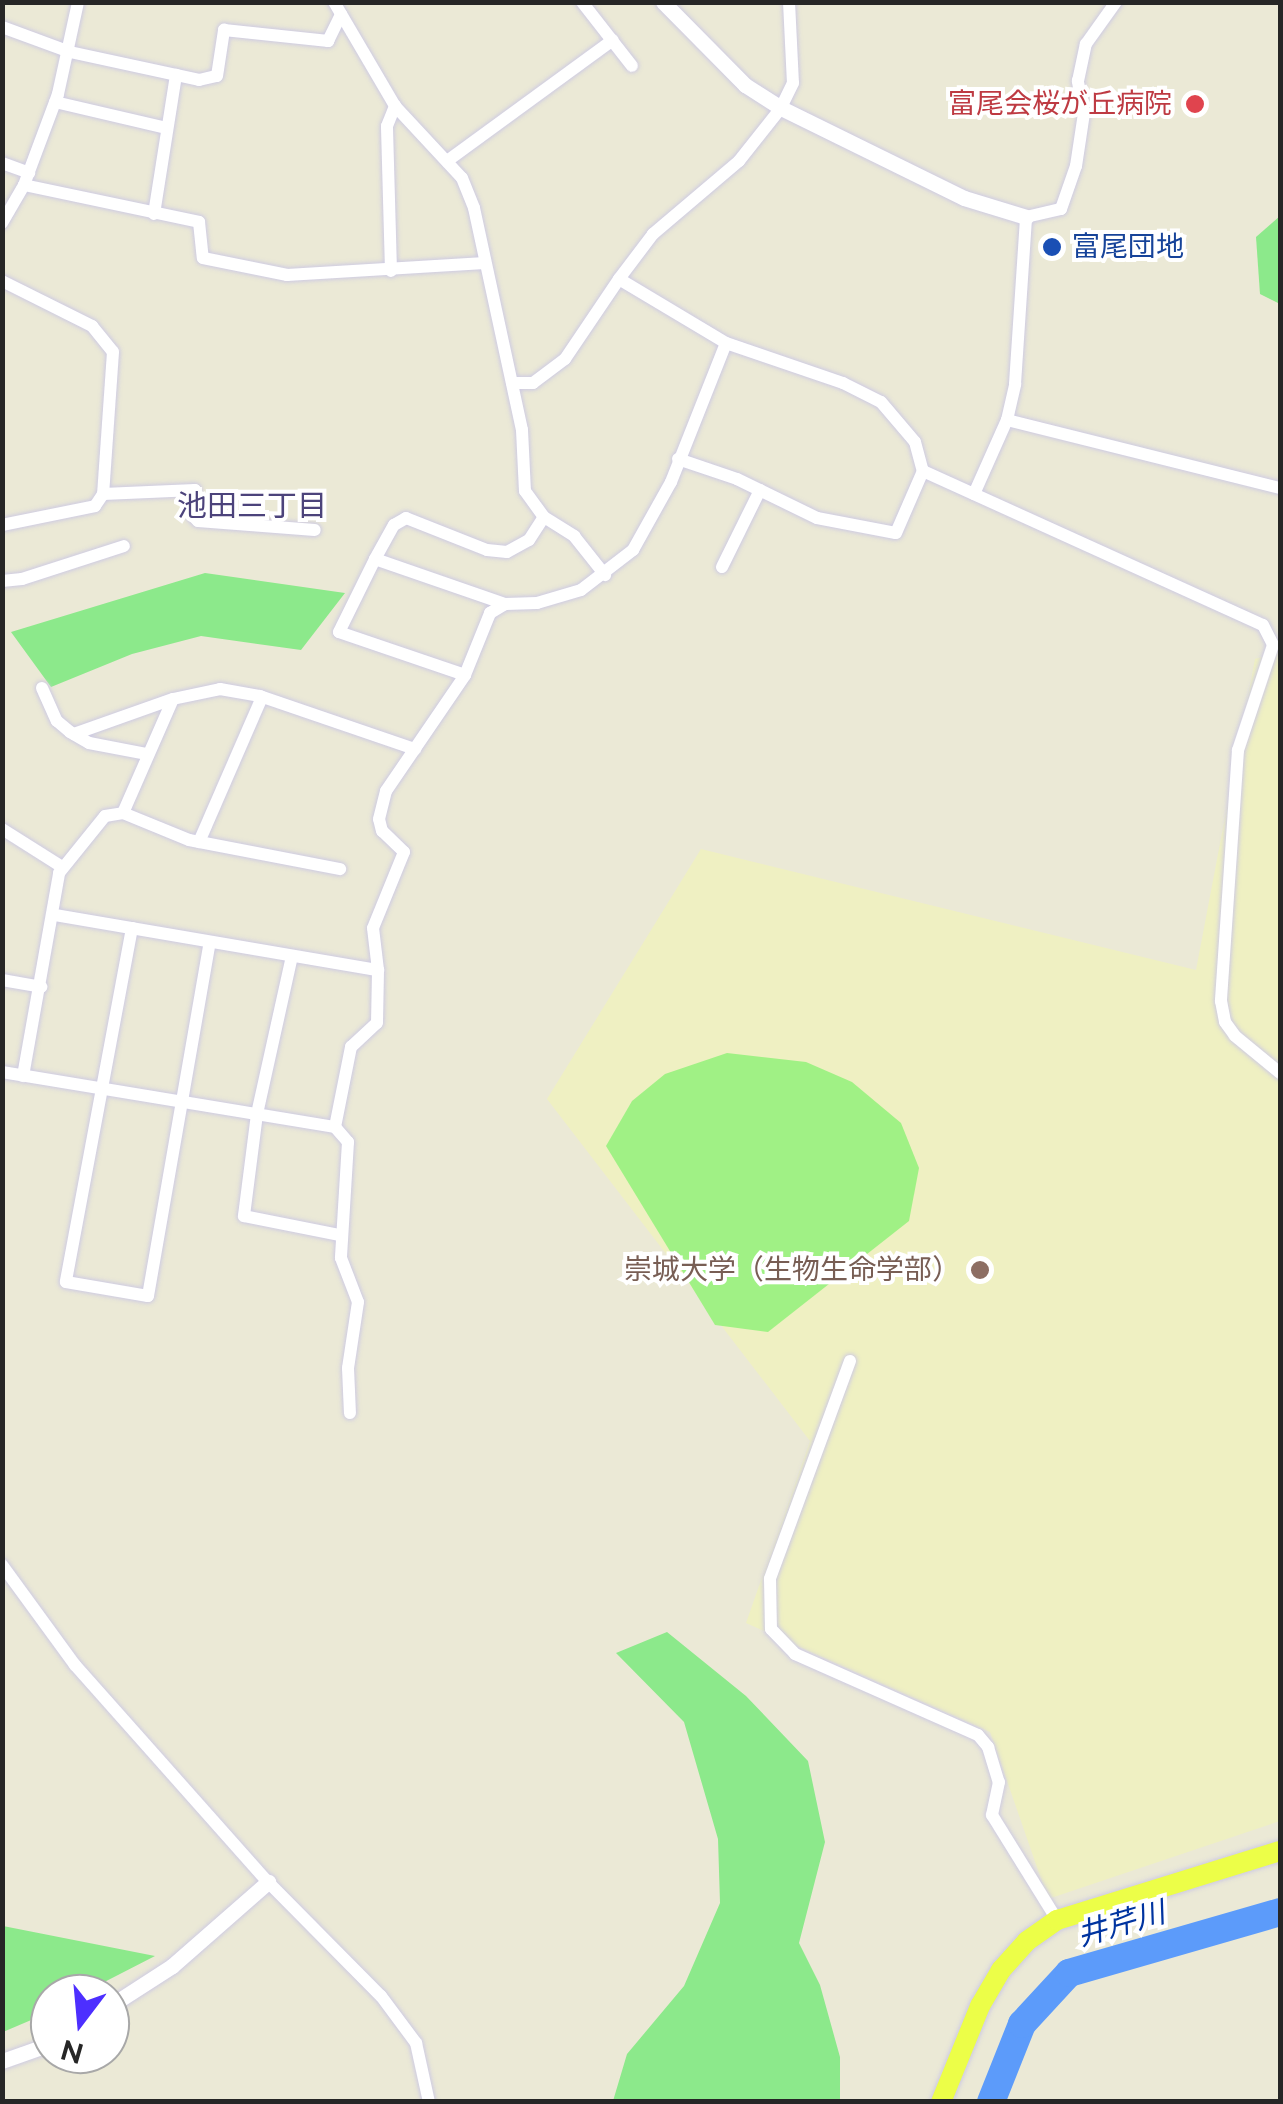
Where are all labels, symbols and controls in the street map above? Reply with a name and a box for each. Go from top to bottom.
place label: 富尾会桜が丘病院 [948,87,1172,121]
marker: 富尾会桜が丘病院 [1182,91,1208,117]
place label: 富尾団地 [1072,230,1184,264]
marker: 富尾団地 [1041,236,1063,258]
district label: 池田三丁目 [177,488,327,524]
place label: 崇城大学（生物生命学部） [624,1253,960,1287]
marker: 崇城大学（生物生命学部） [969,1259,991,1281]
water label: 井芹川 [1073,1894,1169,1954]
north arrow [30,1974,130,2074]
text: N [57,2033,87,2070]

